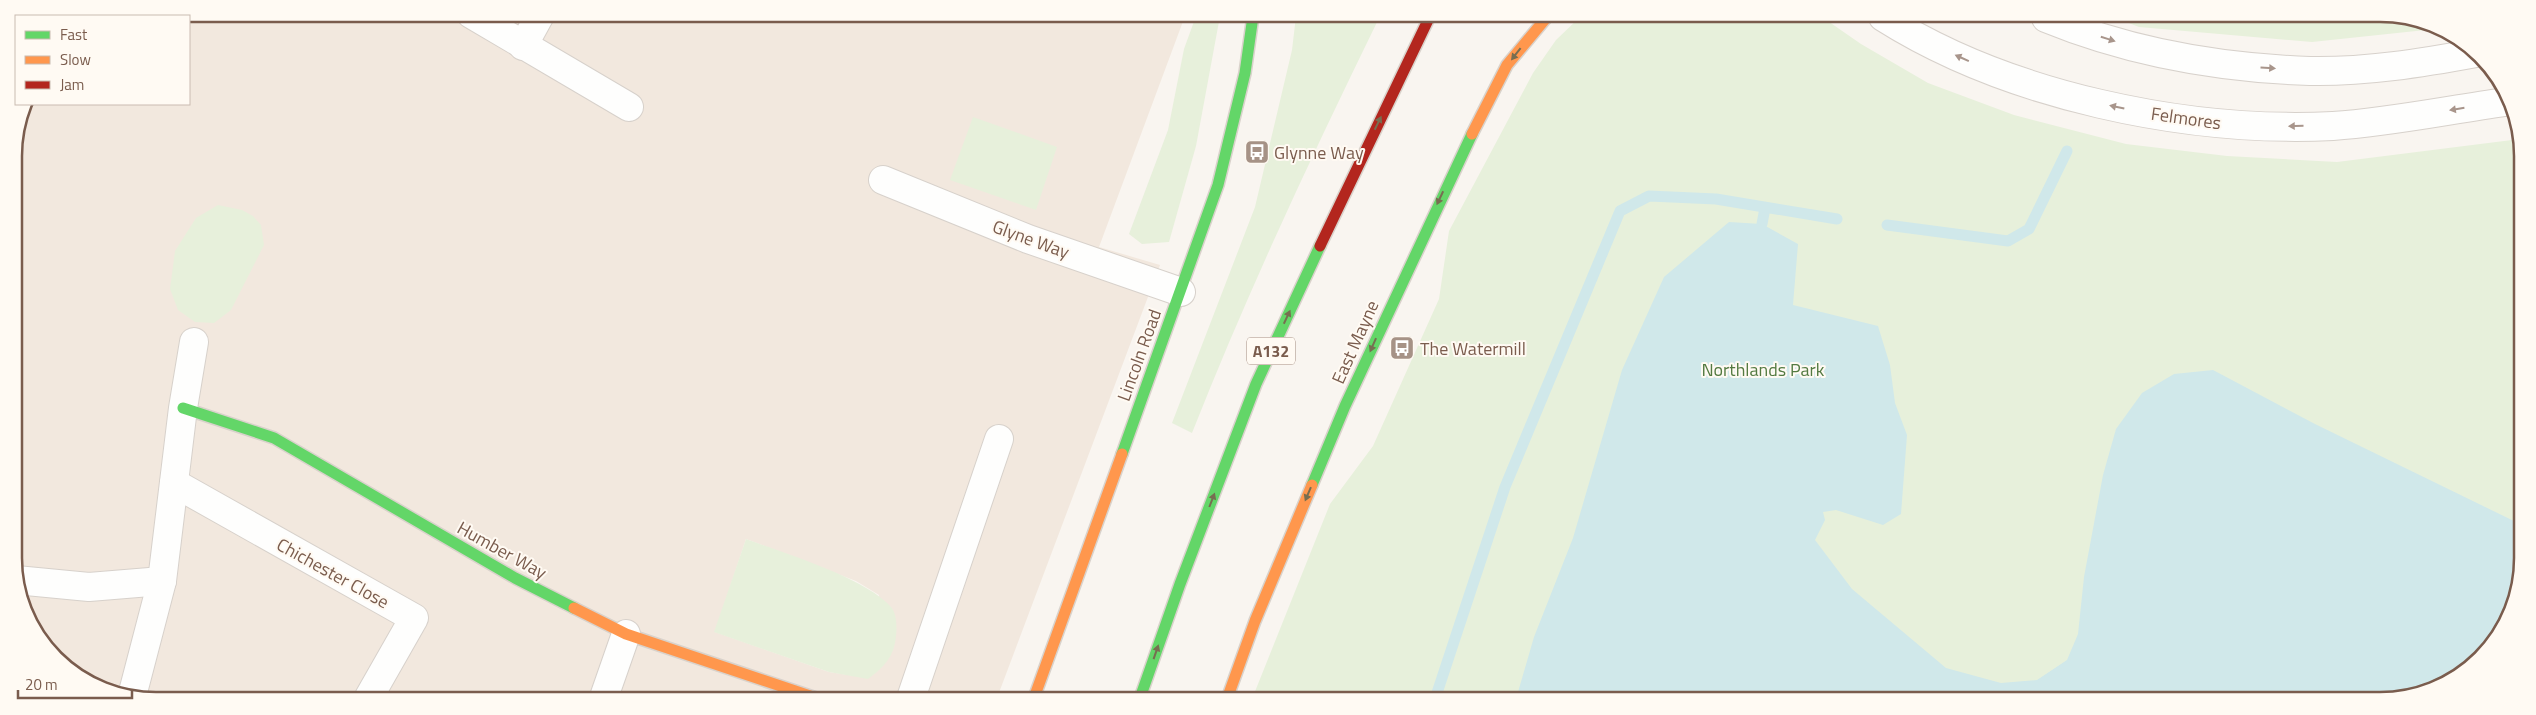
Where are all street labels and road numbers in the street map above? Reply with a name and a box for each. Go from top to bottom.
street label: Felmores [2149,100,2223,136]
street label: Glyne Way [989,213,1073,265]
street label: East Mayne [1325,296,1385,388]
street label: Lincoln Road [1110,305,1168,405]
road number: A132 [1247,338,1295,364]
street label: Humber Way [452,514,552,586]
street label: Chichester Close [272,531,394,615]

